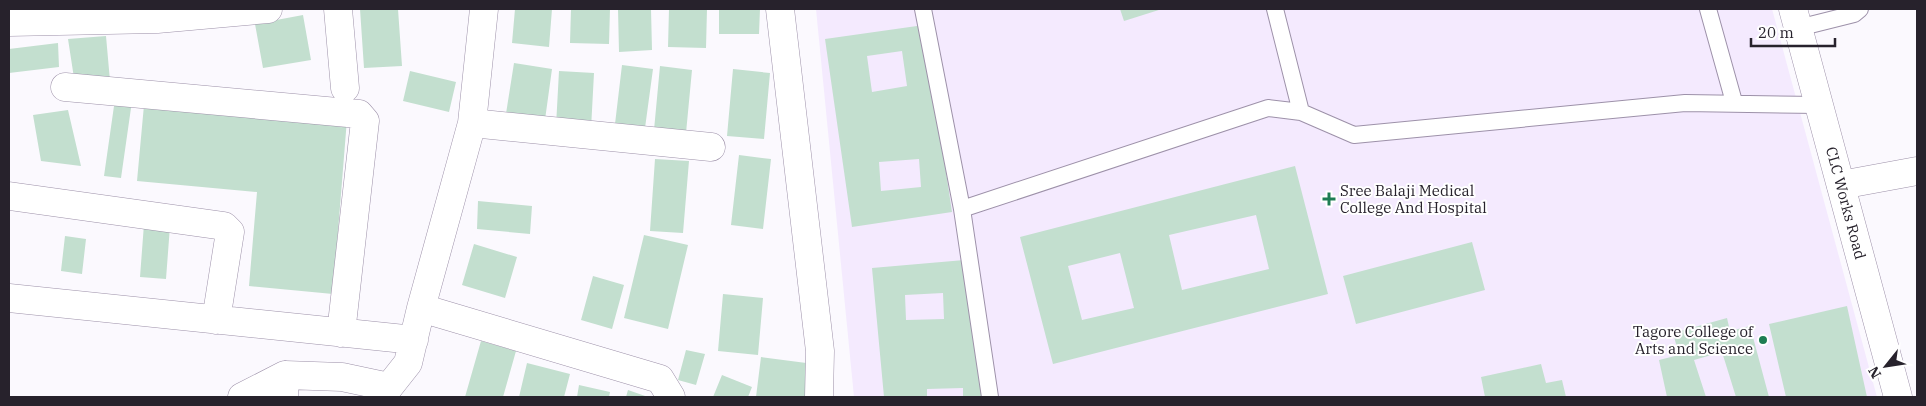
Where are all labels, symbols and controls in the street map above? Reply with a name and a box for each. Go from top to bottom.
scale bar [1751,15,1835,47]
text: 20 m [1758,23,1794,42]
street label: CLC Works Road [1822,145,1870,261]
place label: Sree Balaji Medical College And Hospital [1340,181,1487,217]
marker: Sree Balaji Medical College And Hospital [1322,192,1336,206]
place label: Tagore College of Arts and Science [1633,322,1754,358]
marker: Tagore College of Arts and Science [1757,334,1769,346]
north arrow [1861,341,1911,391]
text: N [1864,363,1885,382]

